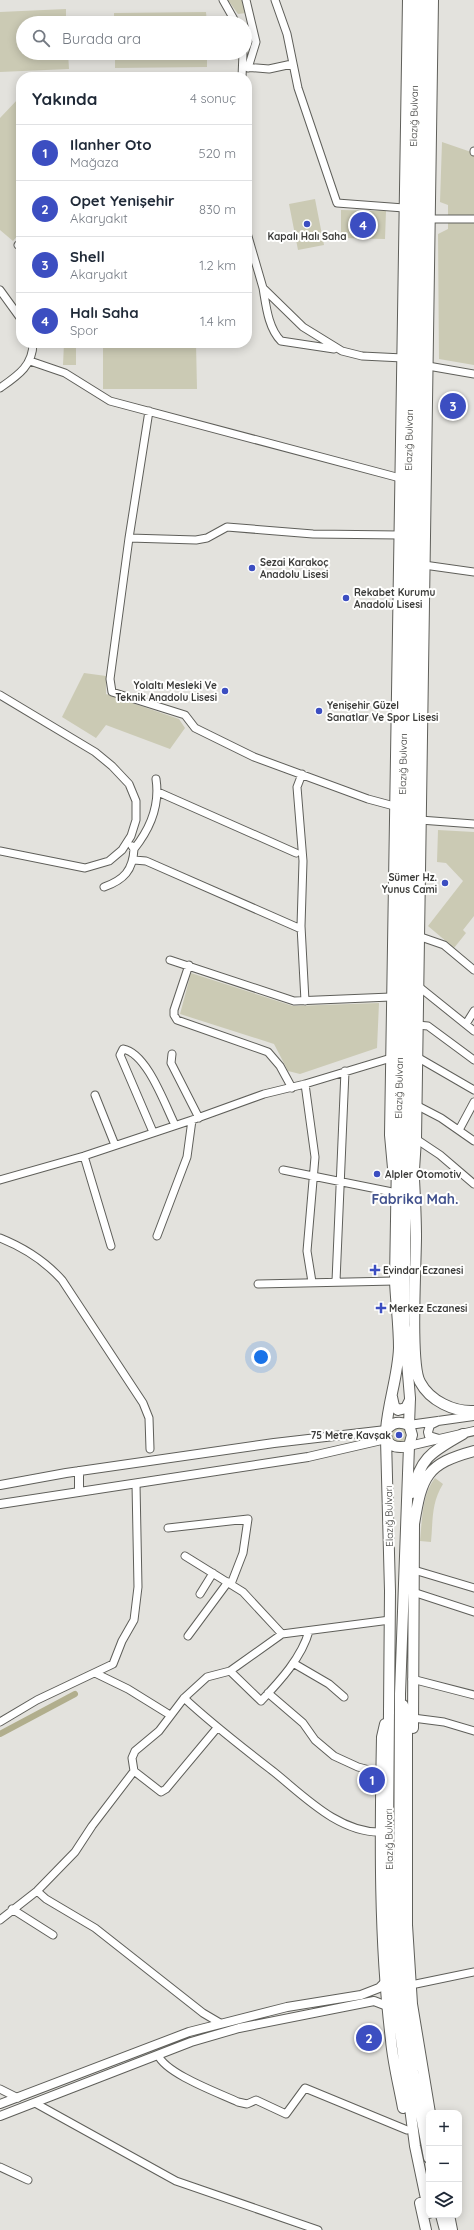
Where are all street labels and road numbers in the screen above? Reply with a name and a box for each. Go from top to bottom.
street label: Elazığ Bulvarı [407,85,421,147]
street label: Elazığ Bulvarı [402,409,416,471]
street label: Elazığ Bulvarı [396,733,410,795]
street label: Elazığ Bulvarı [392,1057,406,1119]
street label: Elazığ Bulvarı [382,1485,396,1547]
street label: Elazığ Bulvarı [382,1808,396,1870]

